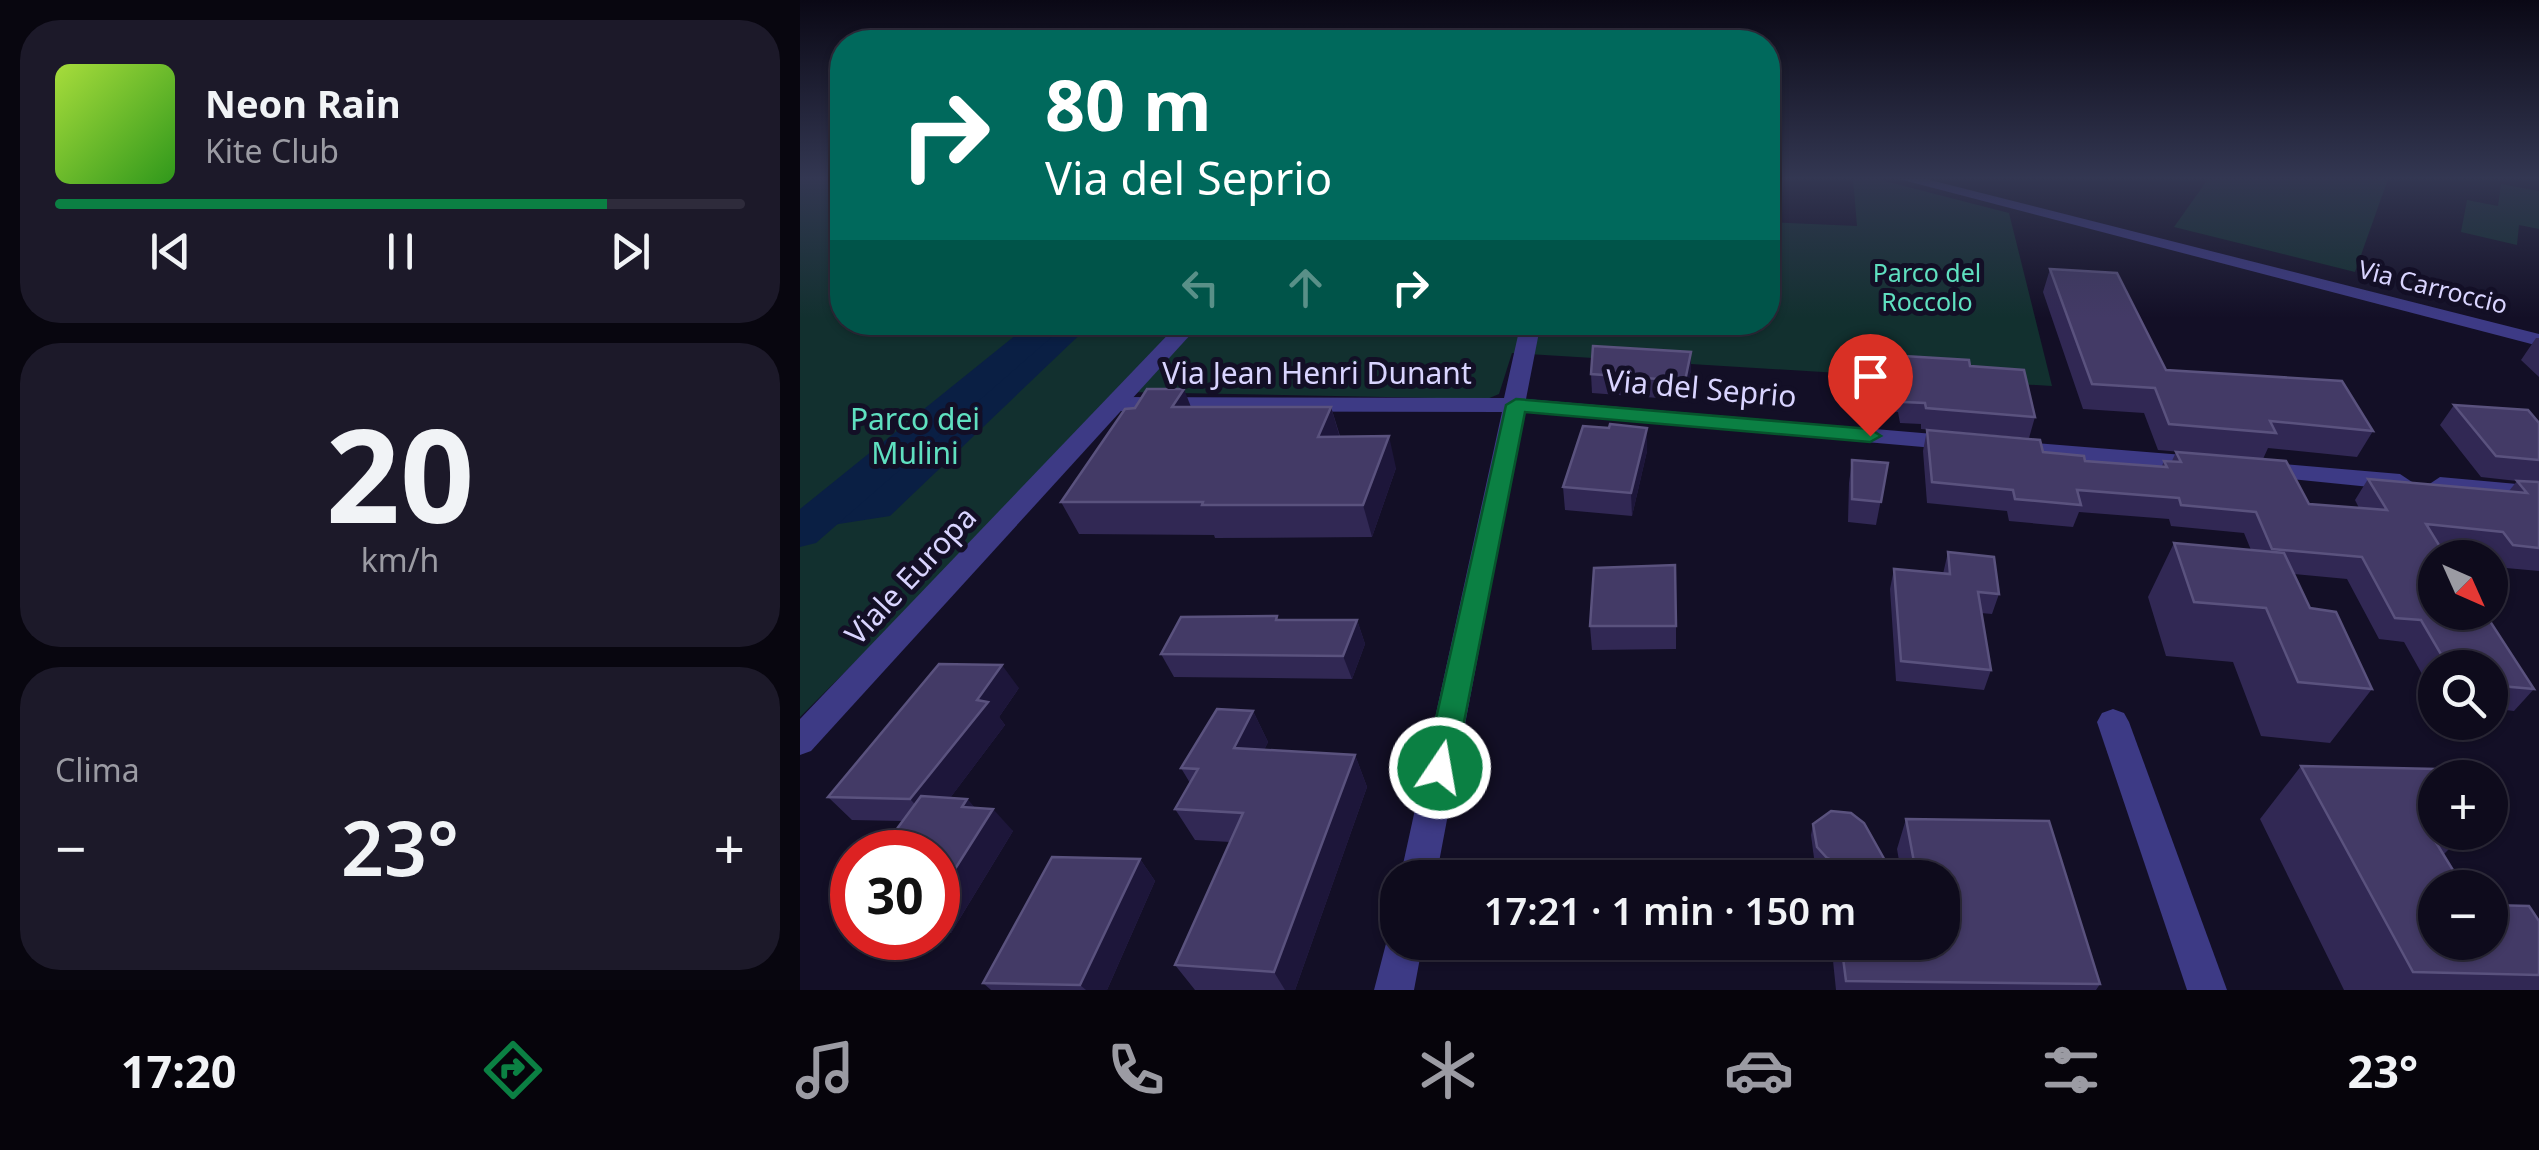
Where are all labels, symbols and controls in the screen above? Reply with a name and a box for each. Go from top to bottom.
text: 80 m [1045,56,1212,152]
icon: right [880,70,1010,200]
text: Neon Rain [205,77,401,129]
text: Kite Club [205,129,339,172]
text: Via del Seprio [1045,147,1332,208]
icon: previous [143,224,198,279]
icon: pause [373,224,428,279]
icon: next [603,224,658,279]
street label: Via Carroccio [2355,251,2511,321]
park label: Parco del Roccolo [1873,255,1981,318]
icon: left [1173,260,1228,315]
icon: ahead [1278,260,1333,315]
icon: right [1383,260,1438,315]
pin [1828,334,1913,437]
icon: arrive [1843,349,1898,404]
street label: Via Jean Henri Dunant [1162,352,1472,393]
street label: Via del Seprio [1604,359,1798,416]
text: 20 [326,384,474,561]
park label: Parco dei Mulini [850,398,980,473]
street label: Viale Europa [835,497,985,653]
text: km/h [361,538,439,581]
north arrow [2418,540,2508,630]
map controls [2418,540,2508,960]
button: search [2418,650,2508,740]
position arrow [1388,716,1492,820]
text: Clima [55,748,140,791]
button: + [2418,760,2508,850]
text: 23° [341,796,459,898]
text: − [55,810,86,885]
text: + [714,810,745,885]
speed limit sign: 30 [830,830,960,960]
button: − [2418,870,2508,960]
text: 17:21 · 1 min · 150 m [1484,884,1856,936]
icon: directions [478,1035,548,1105]
icon: music [790,1035,860,1105]
icon: phone [1101,1035,1171,1105]
icon: climate [1413,1035,1483,1105]
icon: car [1724,1035,1794,1105]
icon: filters [2036,1035,2106,1105]
text: 17:20 [121,1040,236,1101]
text: 23° [2348,1040,2418,1101]

